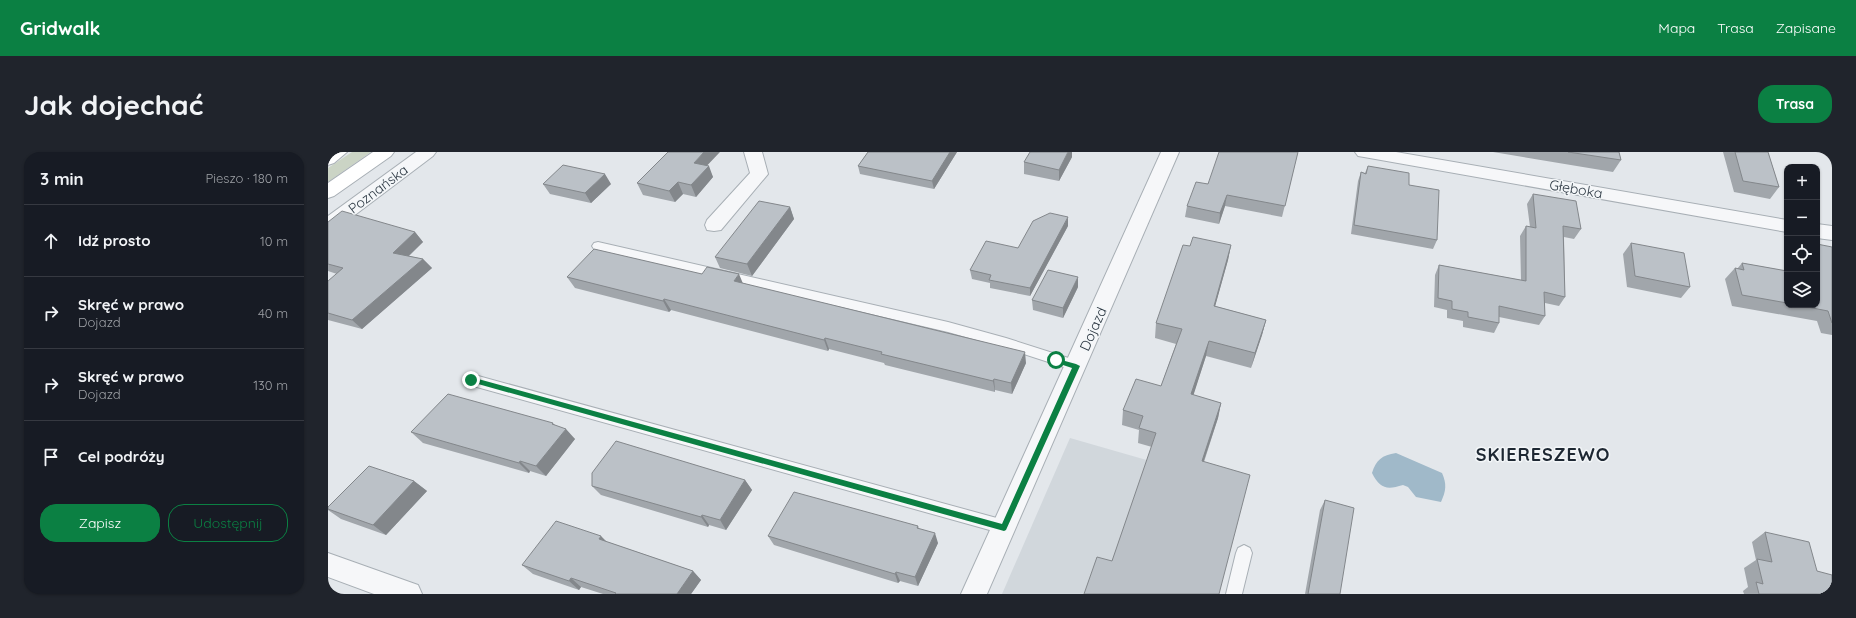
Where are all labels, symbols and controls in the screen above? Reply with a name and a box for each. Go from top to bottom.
text: Gridwalk [20,16,100,40]
text: Mapa [1658,19,1695,37]
text: Trasa [1717,19,1754,37]
text: Zapisane [1776,19,1836,37]
button: Trasa [1758,85,1832,123]
text: Jak dojechać [24,87,203,122]
street label: Poznańska [344,161,412,217]
map controls [1784,164,1820,308]
button: + [1784,164,1820,200]
text: 3 min [40,168,84,189]
text: Pieszo · 180 m [205,170,288,186]
street label: Głęboka [1548,175,1604,203]
button: − [1784,200,1820,236]
icon: ahead [40,230,62,252]
text: Idź prosto [78,231,151,250]
text: 10 m [260,233,288,249]
button: locate [1784,236,1820,272]
button: layers [1784,272,1820,308]
text: Skręć w prawo [78,295,184,314]
icon: right [40,302,62,324]
street label: Dojazd [1075,304,1111,354]
text: 40 m [258,305,288,321]
text: Dojazd [78,314,121,330]
route start [1047,351,1065,369]
text: Skręć w prawo [78,367,184,386]
route end [462,371,480,389]
icon: right [40,374,62,396]
text: 130 m [253,377,288,393]
text: Dojazd [78,386,121,402]
district label: SKIERESZEWO [1476,443,1610,466]
icon: arrive [40,446,62,468]
text: Cel podróży [78,447,165,466]
button: Zapisz [40,504,160,542]
button: Udostępnij [168,504,288,542]

